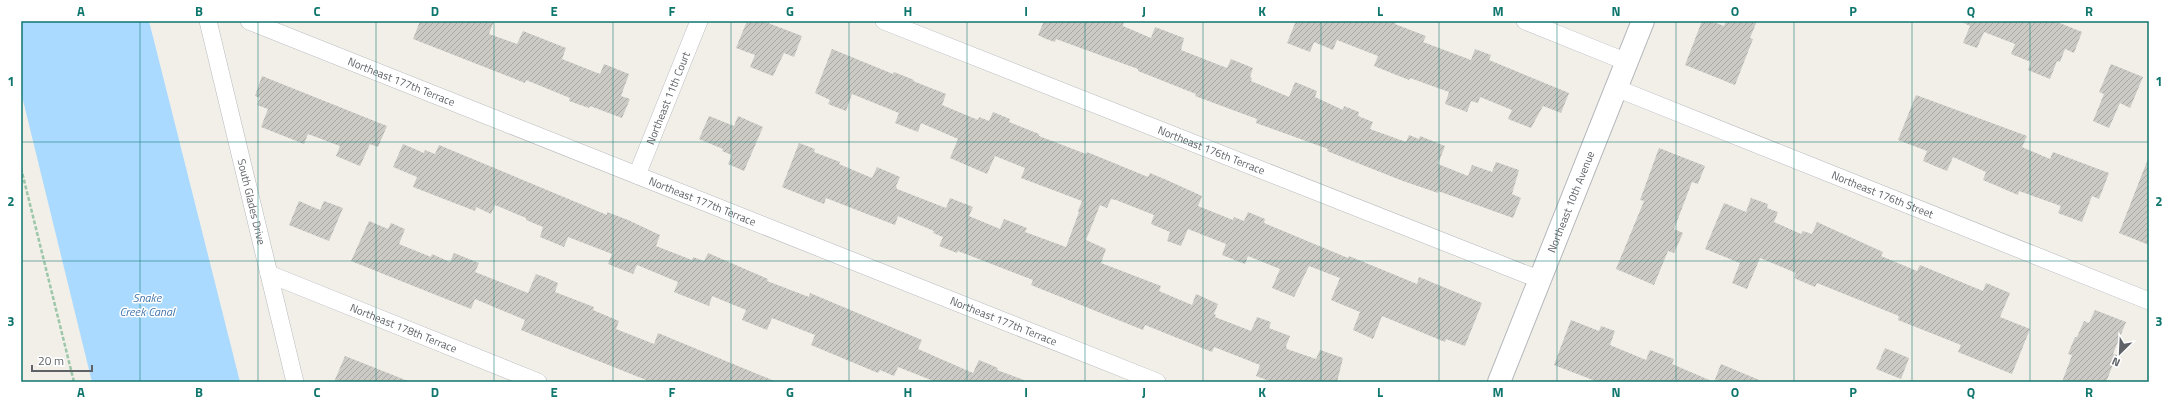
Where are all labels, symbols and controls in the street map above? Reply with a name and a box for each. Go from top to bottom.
text: A [77,1,85,21]
text: B [195,1,203,21]
text: C [313,1,321,21]
text: D [431,1,439,21]
text: E [550,1,558,21]
text: F [669,1,676,21]
text: G [786,1,794,21]
text: H [904,1,912,21]
text: I [1024,1,1028,21]
text: J [1142,1,1146,21]
text: K [1258,1,1266,21]
text: L [1377,1,1383,21]
text: M [1492,1,1504,21]
text: N [1611,1,1621,21]
text: O [1731,1,1739,21]
text: P [1849,1,1857,21]
text: Q [1967,1,1975,21]
text: R [2085,1,2093,21]
street label: Northeast 11th Court [642,49,694,147]
street label: Northeast 177th Terrace [346,53,458,110]
text: 1 [7,71,15,91]
text: 1 [2155,71,2163,91]
street label: Northeast 176th Terrace [1156,122,1268,179]
street label: Northeast 10th Avenue [1543,148,1599,255]
street label: South Glades Drive [234,157,270,247]
street label: Northeast 176th Street [1829,167,1936,222]
street label: Northeast 177th Terrace [647,173,759,230]
text: 2 [7,191,15,211]
text: 2 [2155,191,2163,211]
water label: Snake Creek Canal [119,288,176,321]
street label: Northeast 177th Terrace [948,293,1060,350]
street label: Northeast 178th Terrace [348,299,460,357]
text: 3 [7,311,15,331]
text: 3 [2155,311,2163,331]
north arrow [2100,333,2140,373]
scale bar [32,347,92,373]
text: 20 m [38,351,64,370]
text: N [2109,353,2123,371]
text: A [77,382,85,402]
text: B [195,382,203,402]
text: C [313,382,321,402]
text: D [431,382,439,402]
text: E [550,382,558,402]
text: F [669,382,676,402]
text: G [786,382,794,402]
text: H [904,382,912,402]
text: I [1024,382,1028,402]
text: J [1142,382,1146,402]
text: K [1258,382,1266,402]
text: L [1377,382,1383,402]
text: M [1492,382,1504,402]
text: N [1611,382,1621,402]
text: O [1731,382,1739,402]
text: P [1849,382,1857,402]
text: Q [1967,382,1975,402]
text: R [2085,382,2093,402]

